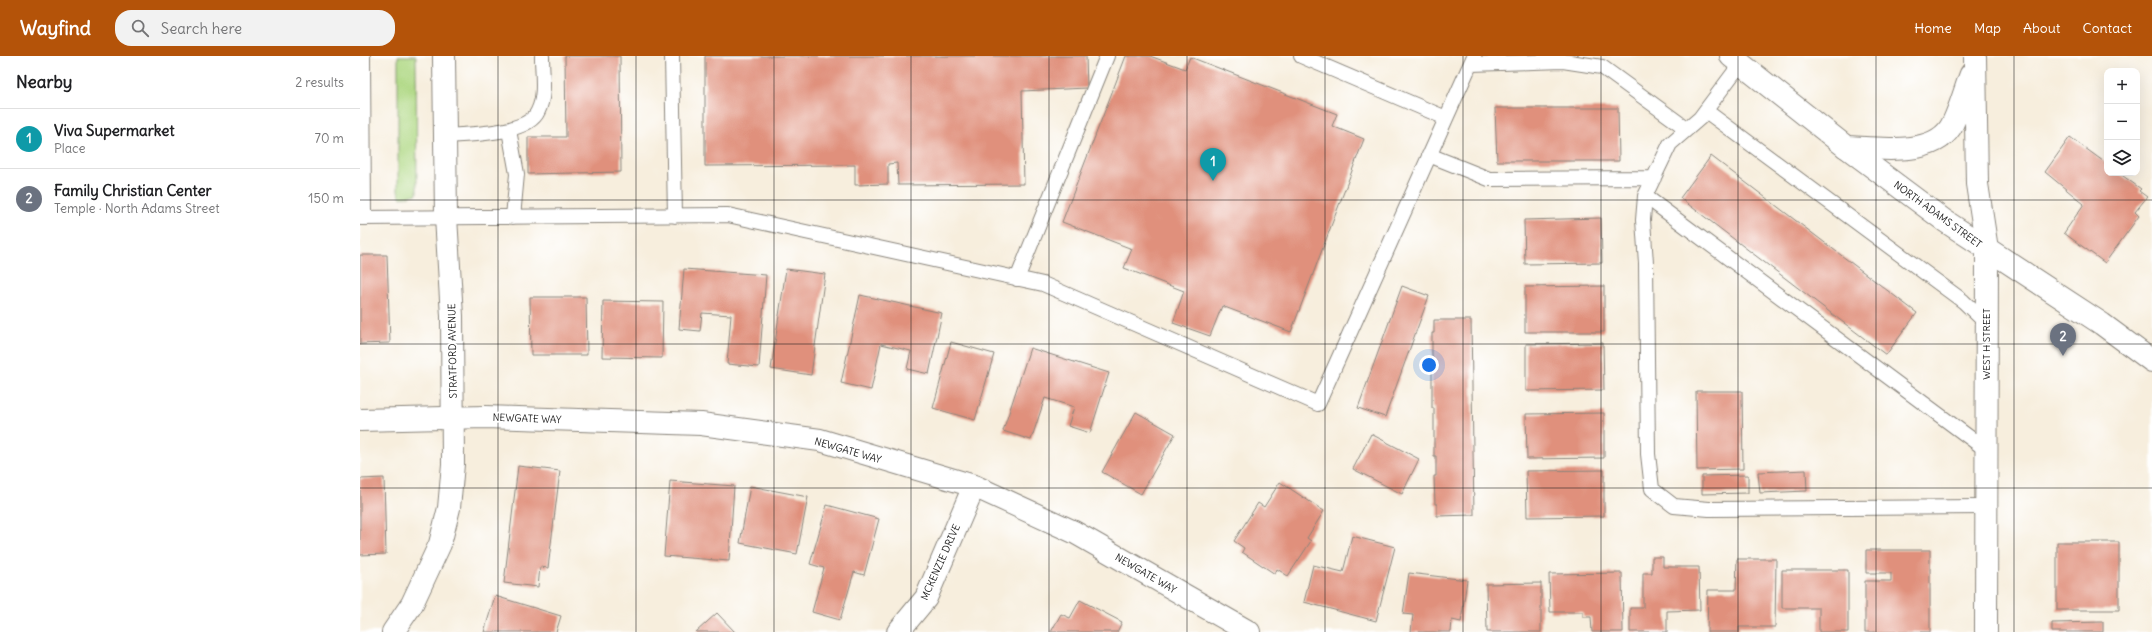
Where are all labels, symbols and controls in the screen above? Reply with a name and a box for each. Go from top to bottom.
search box [115,10,395,46]
text: Wayfind [20,16,91,40]
icon: search [129,17,151,39]
text: Search here [161,19,242,38]
text: Home [1914,19,1952,37]
text: Map [1974,19,2001,37]
text: About [2023,19,2061,37]
text: Contact [2083,19,2132,37]
map controls [2104,68,2140,176]
button: + [2104,68,2140,104]
text: Nearby [16,71,72,93]
text: 2 results [295,74,344,91]
button: − [2104,104,2140,140]
text: Viva Supermarket [54,121,174,140]
text: 1 [26,130,32,147]
text: 70 m [315,130,344,147]
text: Place [54,140,85,157]
button: layers [2104,140,2140,176]
pin: 1 [1200,148,1226,181]
street label: NORTH ADAMS STREET [1891,178,1984,251]
text: Family Christian Center [54,181,212,200]
text: 2 [25,190,33,207]
text: 150 m [308,190,344,207]
text: Temple · North Adams Street [54,200,220,217]
street label: STRATFORD AVENUE [445,303,460,399]
street label: WEST H STREET [1980,308,1993,380]
pin: 2 [2050,323,2076,356]
your location [1419,355,1439,375]
street label: NEWGATE WAY [492,411,562,426]
street label: NEWGATE WAY [813,435,883,466]
street label: MCKENZIE DRIVE [918,522,963,602]
street label: NEWGATE WAY [1113,551,1179,597]

